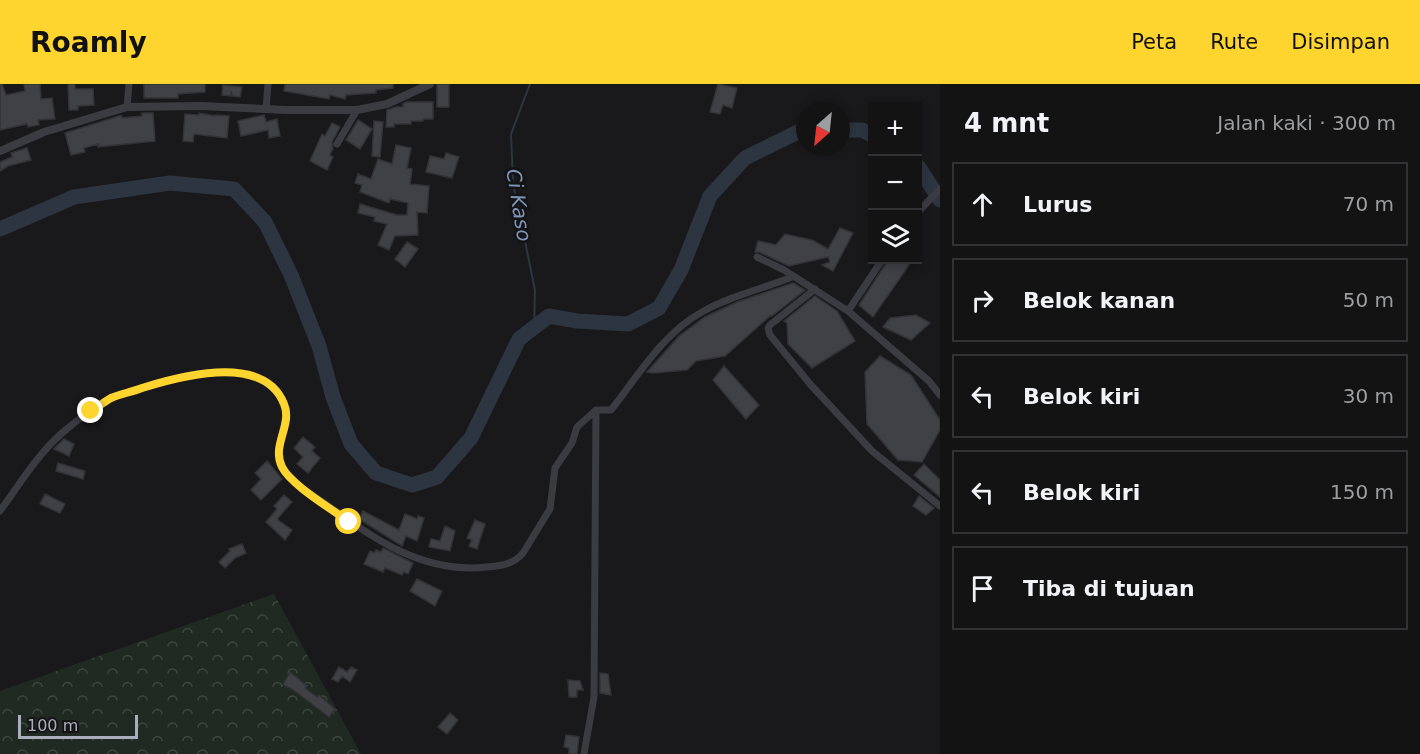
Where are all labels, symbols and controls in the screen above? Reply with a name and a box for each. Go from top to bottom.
text: Roamly [30,26,147,59]
text: Peta [1131,30,1177,54]
text: Rute [1210,30,1258,54]
text: Disimpan [1291,30,1390,54]
north arrow [796,102,850,156]
map controls [868,102,922,264]
button: + [868,102,922,156]
text: 4 mnt [964,108,1049,138]
text: Jalan kaki · 300 m [1217,111,1396,135]
button: − [868,156,922,210]
water label: Ci Kaso [501,167,537,243]
icon: ahead [966,188,999,221]
text: Lurus [1023,192,1092,217]
text: 70 m [1343,192,1394,216]
button: layers [868,210,922,264]
icon: right [966,284,999,317]
text: Belok kanan [1023,288,1175,313]
text: 50 m [1343,288,1394,312]
icon: left [966,380,999,413]
text: Belok kiri [1023,384,1140,409]
text: 30 m [1343,384,1394,408]
route end [77,397,103,423]
icon: left [966,476,999,509]
text: Belok kiri [1023,480,1140,505]
text: 150 m [1330,480,1394,504]
route start [335,508,361,534]
icon: arrive [966,572,999,605]
text: Tiba di tujuan [1023,576,1195,601]
scale bar [18,712,138,740]
text: 100 m [27,716,78,735]

